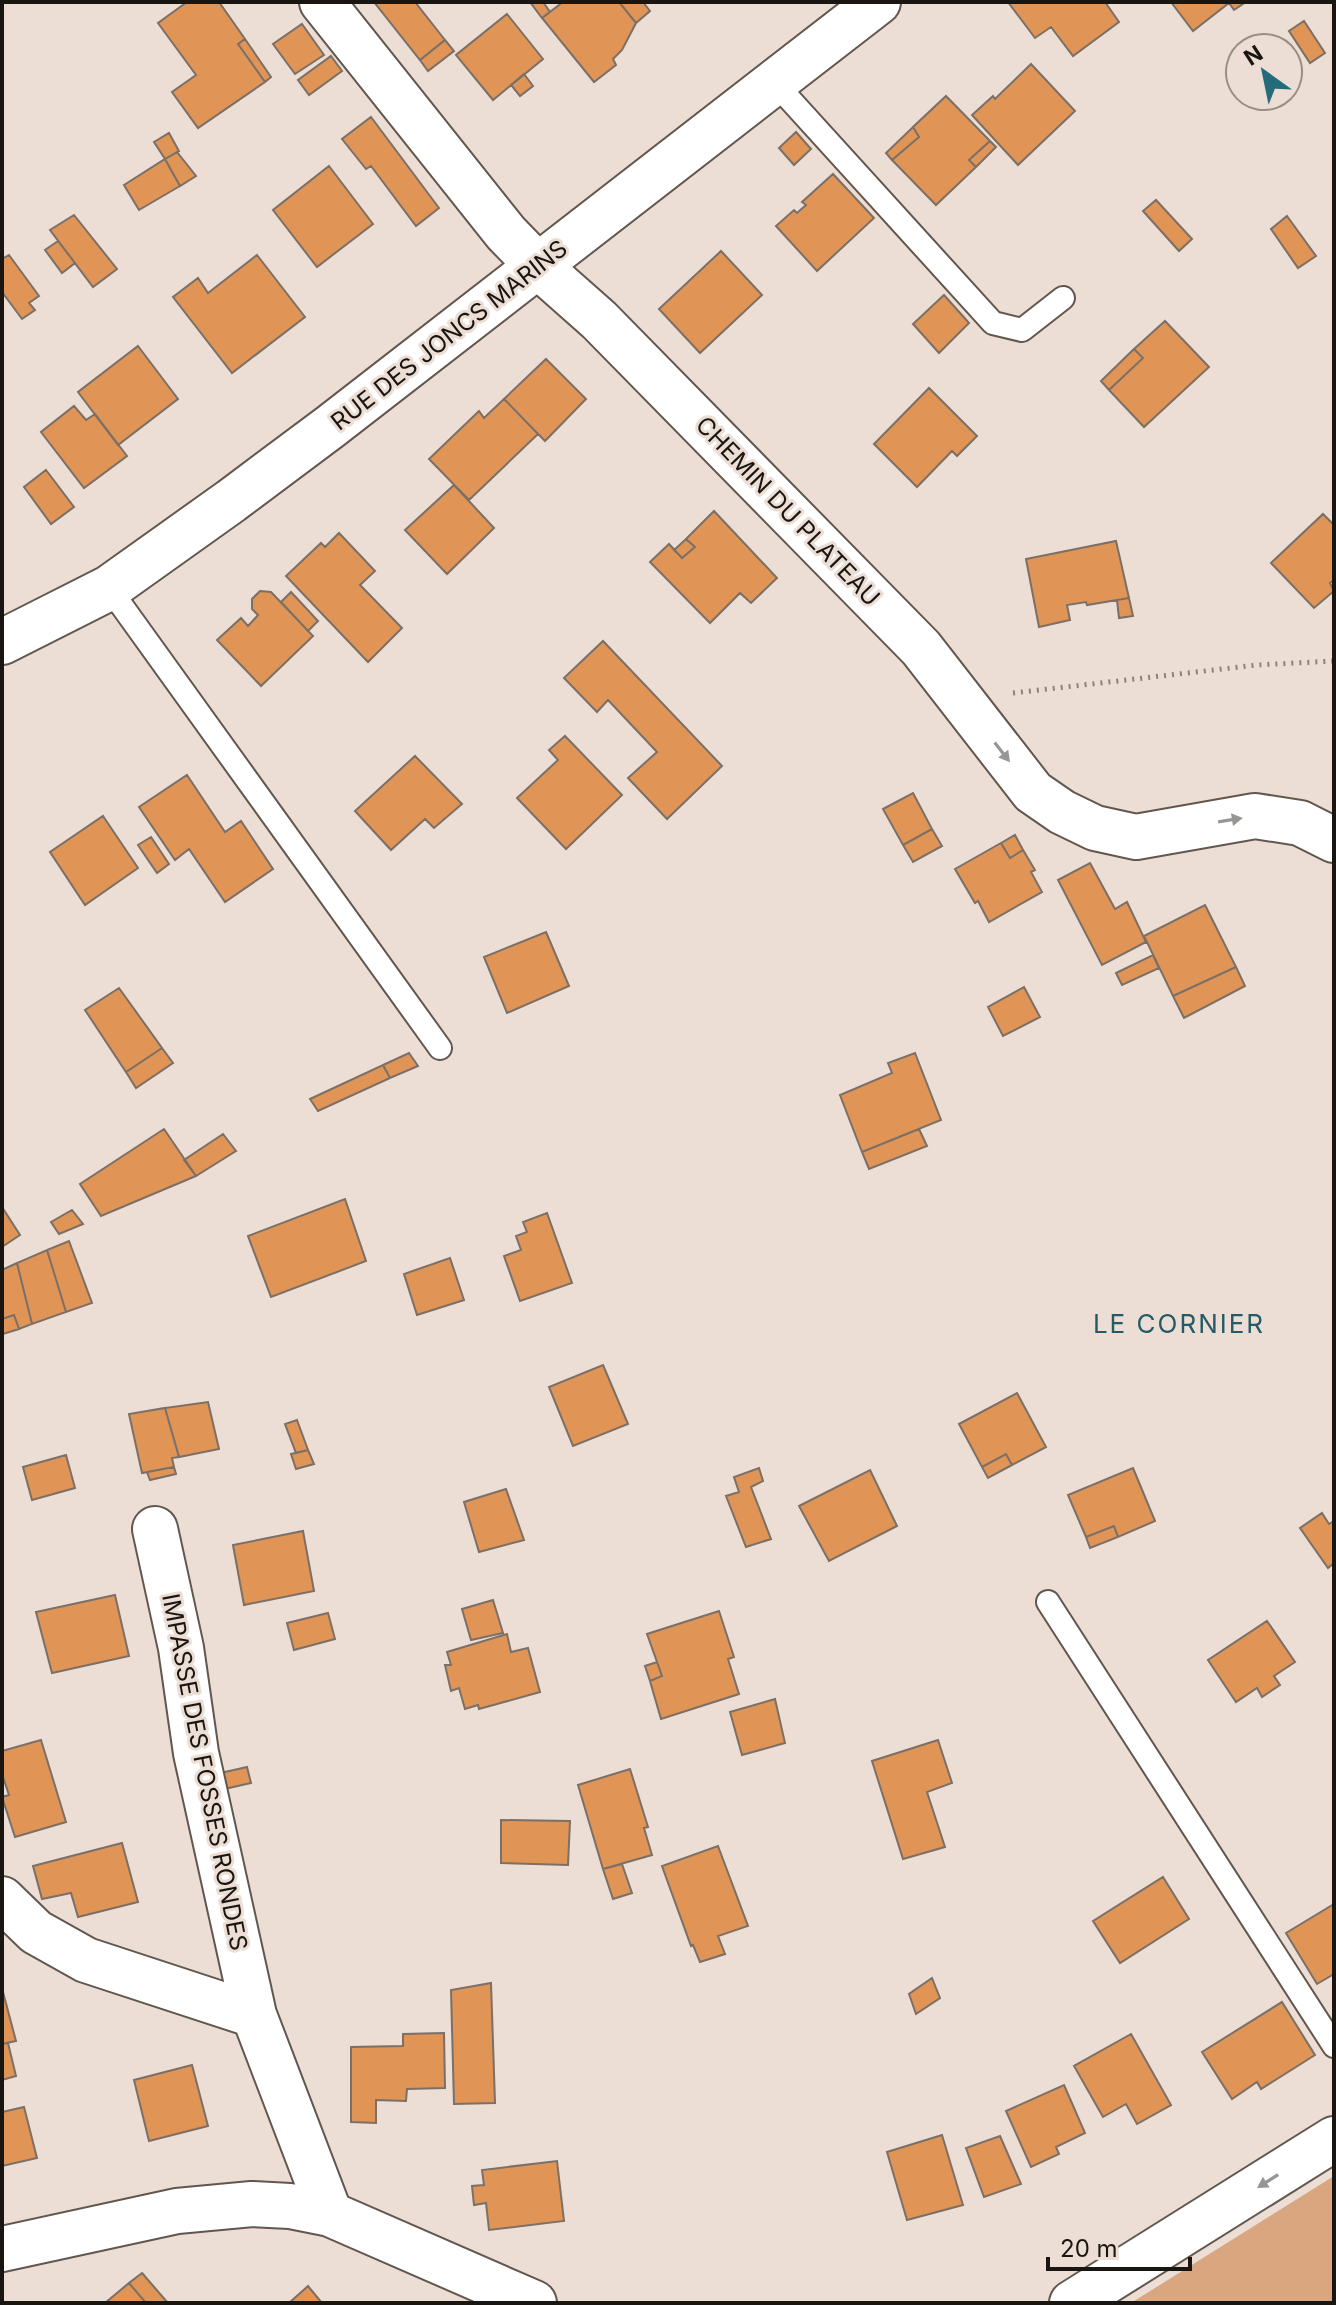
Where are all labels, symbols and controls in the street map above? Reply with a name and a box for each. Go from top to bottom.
north arrow [1224,32,1304,112]
text: N [1239,40,1267,71]
street label: RUE DES JONCS MARINS [325,234,573,436]
street label: CHEMIN DU PLATEAU [690,410,886,612]
one-way arrow [993,742,1010,762]
one-way arrow [1218,813,1243,826]
district label: LE CORNIER [1093,1308,1265,1339]
street label: IMPASSE DES FOSSES RONDES [156,1591,254,1953]
one-way arrow [1257,2173,1279,2187]
scale bar [1048,2221,1190,2271]
text: 20 m [1060,2234,1118,2263]

